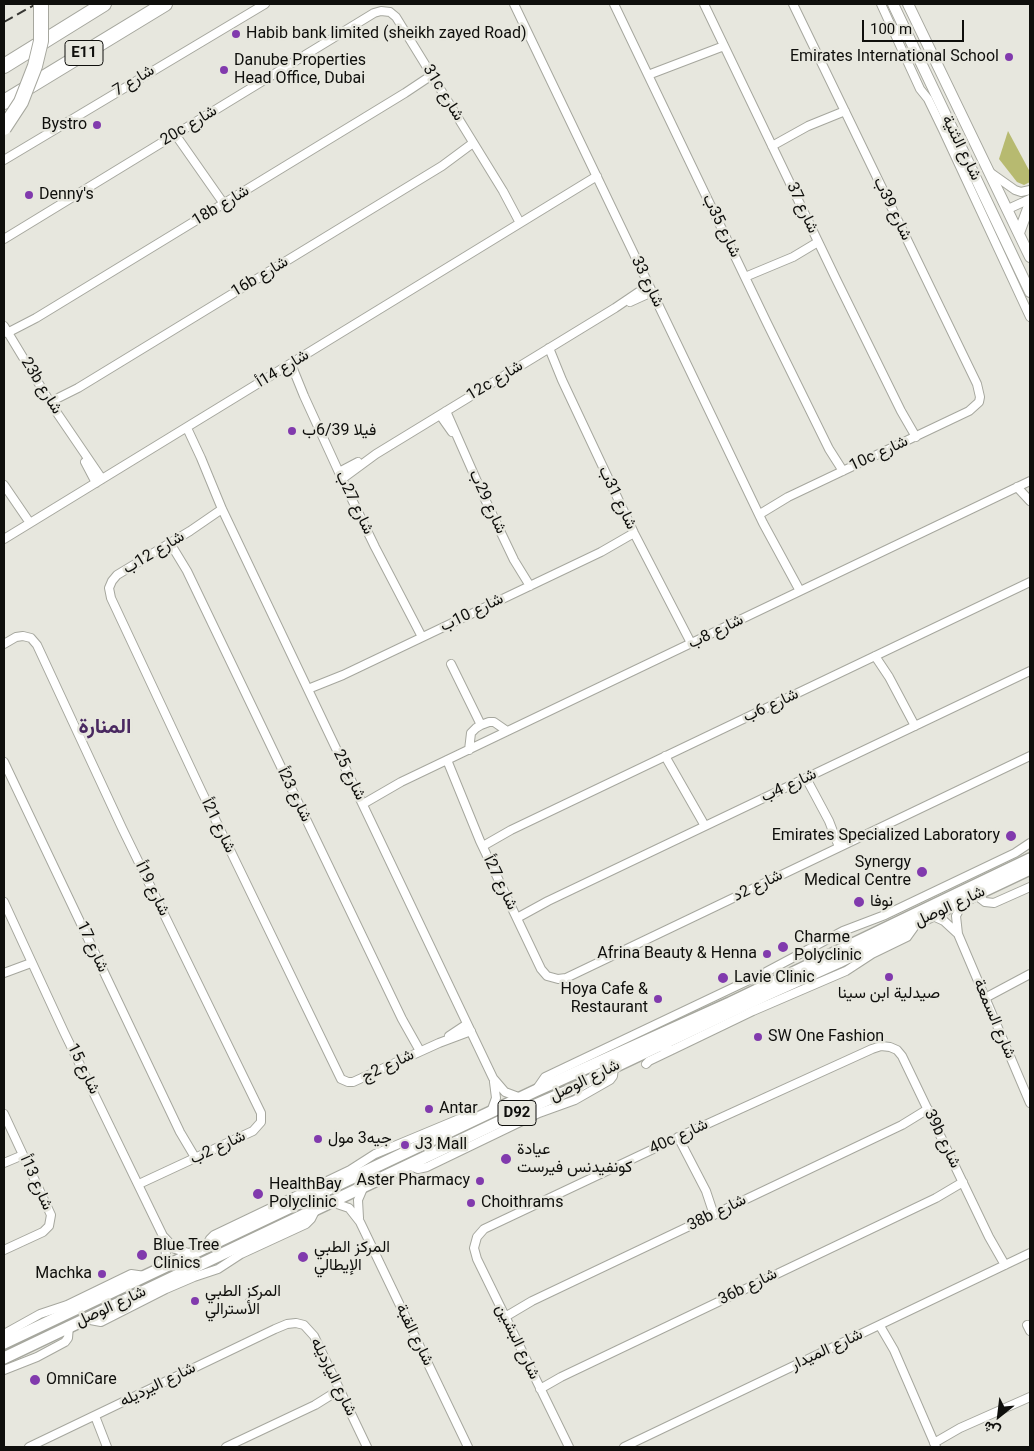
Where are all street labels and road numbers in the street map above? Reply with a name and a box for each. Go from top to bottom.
road number: E11 [65,40,103,66]
street label: شارع 7 [110,61,158,101]
street label: 31c شارع [418,61,468,125]
street label: 20c شارع [157,102,221,150]
street label: شارع الثنية [937,112,985,184]
street label: شارع 39ب [868,174,916,244]
street label: شارع 37 [782,179,822,237]
street label: 18b شارع [189,182,253,230]
street label: شارع 35ب [697,191,745,261]
street label: 16b شارع [228,253,292,301]
street label: شارع 33 [627,253,667,311]
street label: شارع 14أ [253,346,313,392]
street label: 23b شارع [16,354,66,418]
street label: 12c شارع [463,357,527,405]
street label: 10c شارع [847,432,911,476]
street label: شارع 31ب [593,463,641,533]
street label: شارع 29ب [464,467,510,537]
street label: شارع 27ب [330,468,378,538]
street label: شارع 12ب [120,527,188,579]
street label: شارع 10ب [437,589,507,637]
street label: شارع 8ب [685,610,747,654]
street label: شارع 6ب [740,685,802,727]
street label: شارع 25 [329,746,369,804]
street label: شارع 23أ [273,765,315,825]
street label: شارع 4ب [758,765,820,807]
street label: شارع 21أ [197,796,239,856]
street label: شارع 27أ [479,853,521,913]
street label: شارع 19أ [131,859,173,919]
street label: شارع 2د [730,866,786,906]
street label: شارع الوصل [912,882,988,932]
street label: شارع 17 [72,918,112,976]
street label: شارع السمعة [969,976,1019,1062]
street label: شارع 15 [63,1040,103,1098]
street label: شارع 2ج [359,1045,417,1087]
street label: شارع الوصل [547,1056,623,1106]
road number: D92 [498,1100,536,1126]
street label: 39b شارع [920,1106,964,1172]
street label: 40c شارع [647,1115,711,1159]
street label: شارع 2ب [187,1127,249,1169]
street label: شارع 13أ [15,1153,57,1213]
street label: 38b شارع [684,1191,750,1235]
street label: 36b شارع [715,1265,781,1309]
street label: شارع الوصل [73,1282,149,1332]
street label: شارع القبة [391,1301,437,1369]
street label: شارع البشين [491,1301,543,1383]
street label: شارع الميدار [788,1325,866,1375]
street label: شارع اليارديله [306,1335,360,1419]
street label: شارع اليرديله [117,1358,199,1412]

